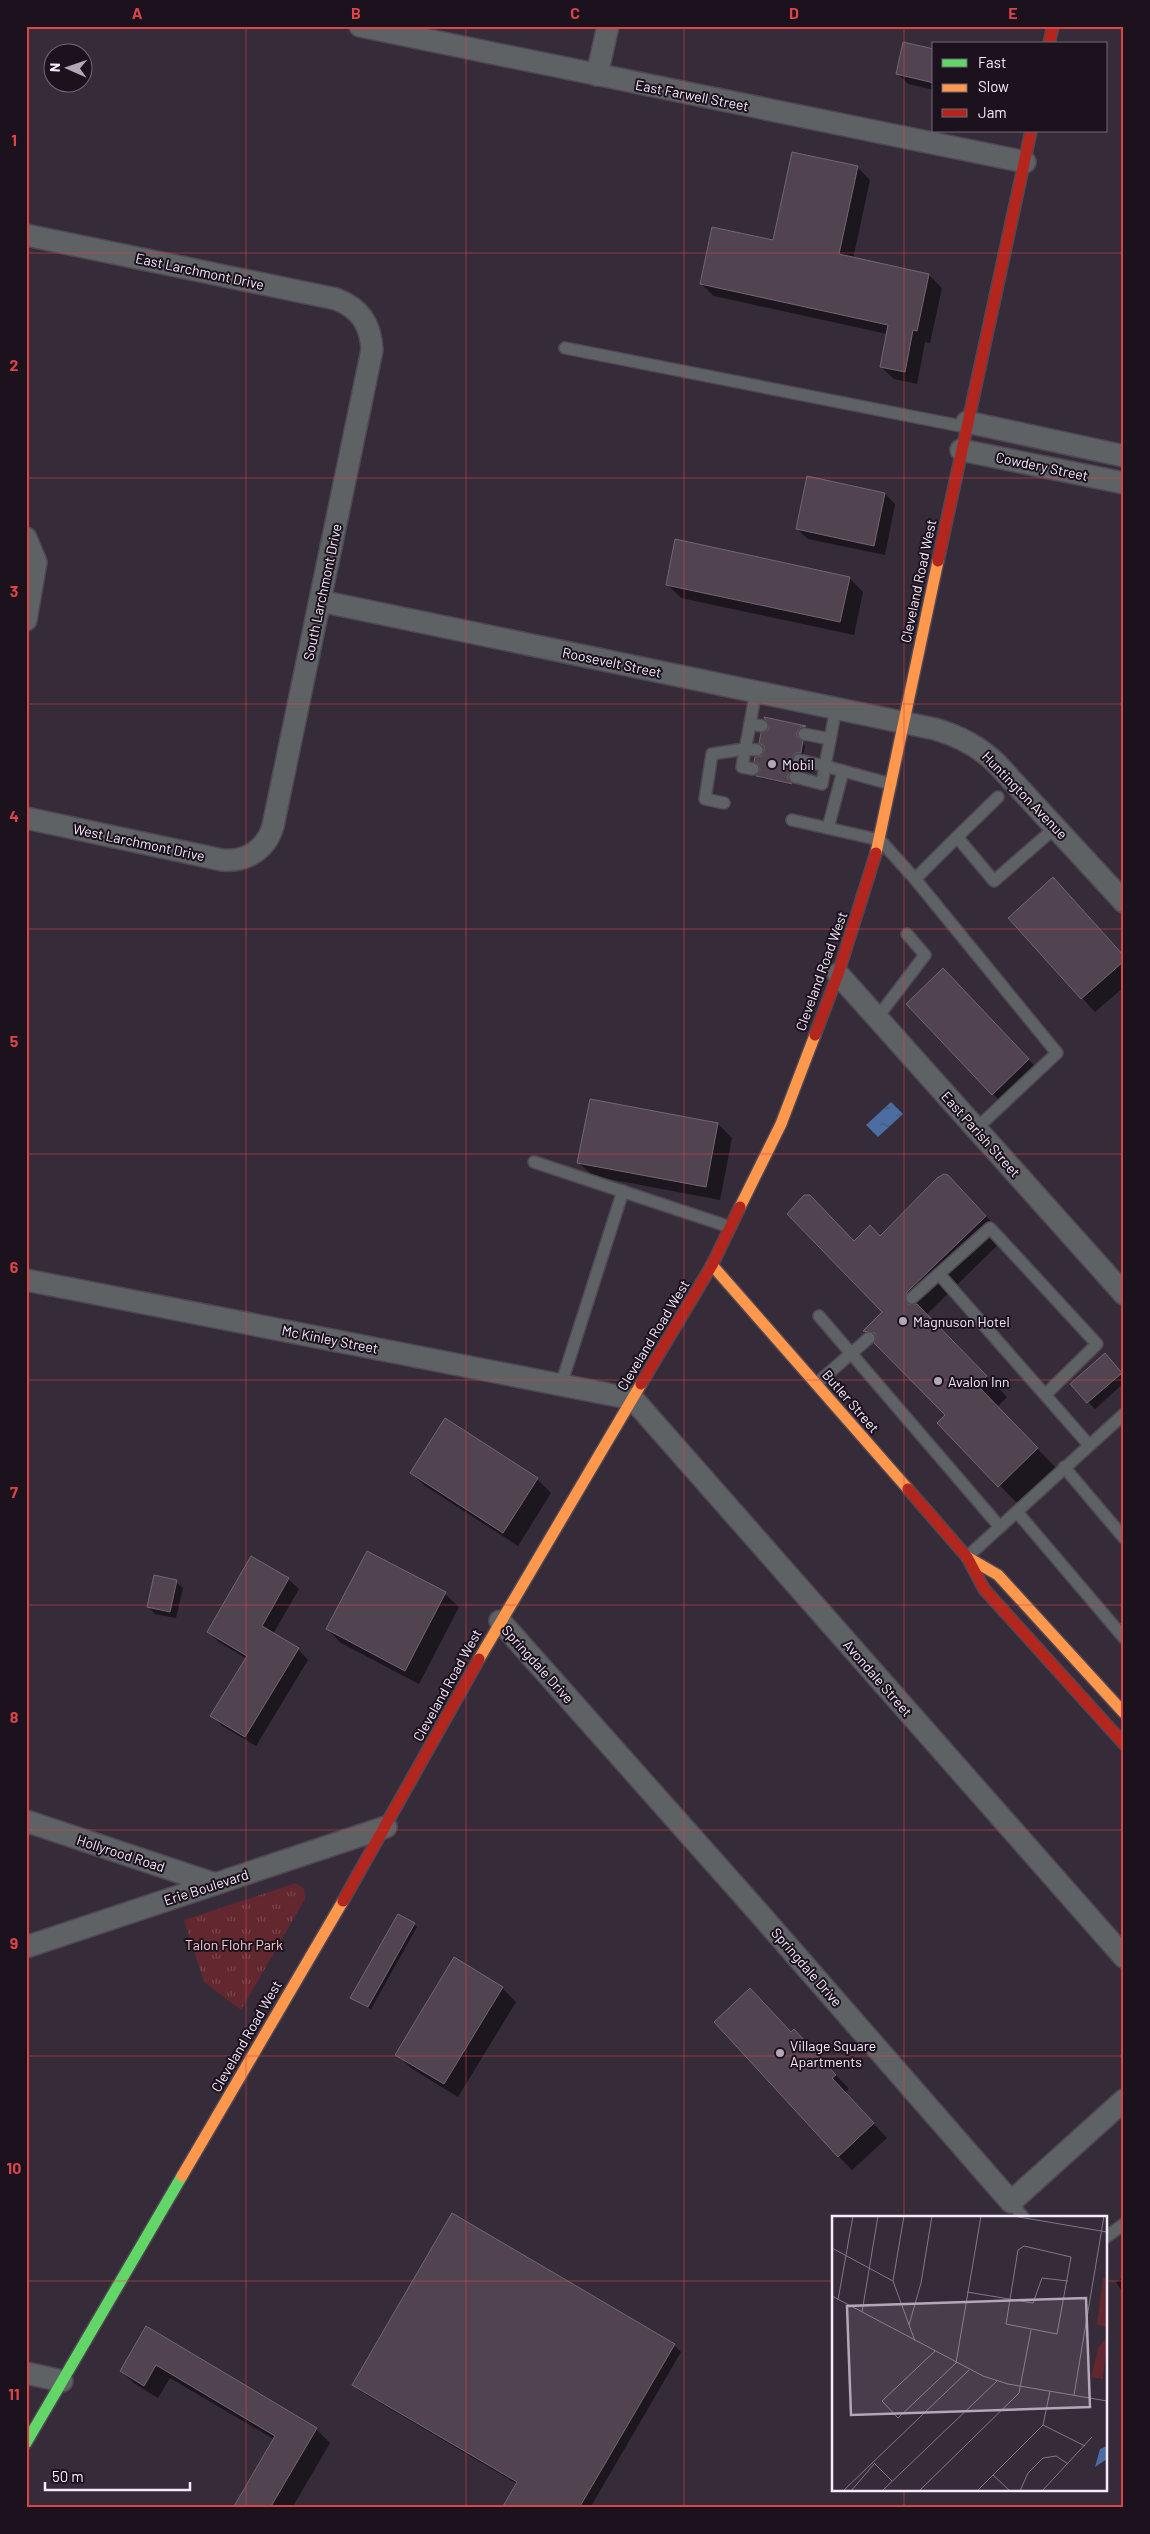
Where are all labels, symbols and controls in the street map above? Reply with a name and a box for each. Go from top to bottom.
text: A [132,3,143,22]
text: B [351,3,361,22]
text: C [570,3,580,22]
text: D [789,3,799,22]
text: E [1008,3,1018,22]
north arrow [42,42,92,92]
legend [932,42,1108,132]
text: Fast [978,53,1006,71]
text: N [46,63,63,72]
street label: East Farwell Street [634,76,750,114]
text: Slow [978,77,1009,95]
text: Jam [978,103,1007,121]
text: 1 [11,130,17,149]
street label: East Larchmont Drive [134,249,266,293]
text: 2 [10,355,19,374]
street label: Cowdery Street [994,448,1090,484]
street label: Cleveland Road West [897,518,939,644]
street label: South Larchmont Drive [299,522,345,662]
text: 3 [10,581,18,600]
street label: Roosevelt Street [561,643,663,681]
street label: Huntington Avenue [979,748,1071,842]
place label: Mobil [782,756,814,773]
marker: Mobil [766,758,778,770]
text: 4 [9,806,19,825]
street label: West Larchmont Drive [72,820,206,864]
street label: Cleveland Road West [792,909,850,1033]
text: 5 [10,1031,19,1050]
street label: East Parish Street [938,1088,1024,1180]
text: 6 [10,1257,19,1276]
street label: Cleveland Road West [613,1277,693,1393]
place label: Magnuson Hotel [913,1313,1010,1330]
marker: Magnuson Hotel [897,1315,909,1327]
street label: Mc Kinley Street [280,1321,380,1357]
street label: Butler Street [819,1366,883,1436]
place label: Avalon Inn [948,1373,1010,1390]
marker: Avalon Inn [932,1375,944,1387]
text: 7 [10,1482,18,1501]
street label: Springdale Drive [499,1621,577,1707]
street label: Cleveland Road West [409,1626,485,1744]
street label: Avondale Street [840,1636,916,1720]
text: 8 [10,1707,19,1726]
street label: Hollyrood Road [75,1831,167,1875]
street label: Erie Boulevard [161,1865,251,1909]
street label: Springdale Drive [768,1924,846,2010]
text: 9 [10,1933,18,1952]
park label: Talon Flohr Park [185,1936,283,1953]
street label: Cleveland Road West [207,1977,285,2095]
place label: Village Square Apartments [790,2037,876,2070]
marker: Village Square Apartments [774,2047,786,2059]
text: 10 [7,2158,21,2177]
inset map [832,2216,1108,2492]
text: 11 [8,2384,20,2403]
scale bar [45,2459,190,2491]
text: 50 m [52,2467,84,2485]

